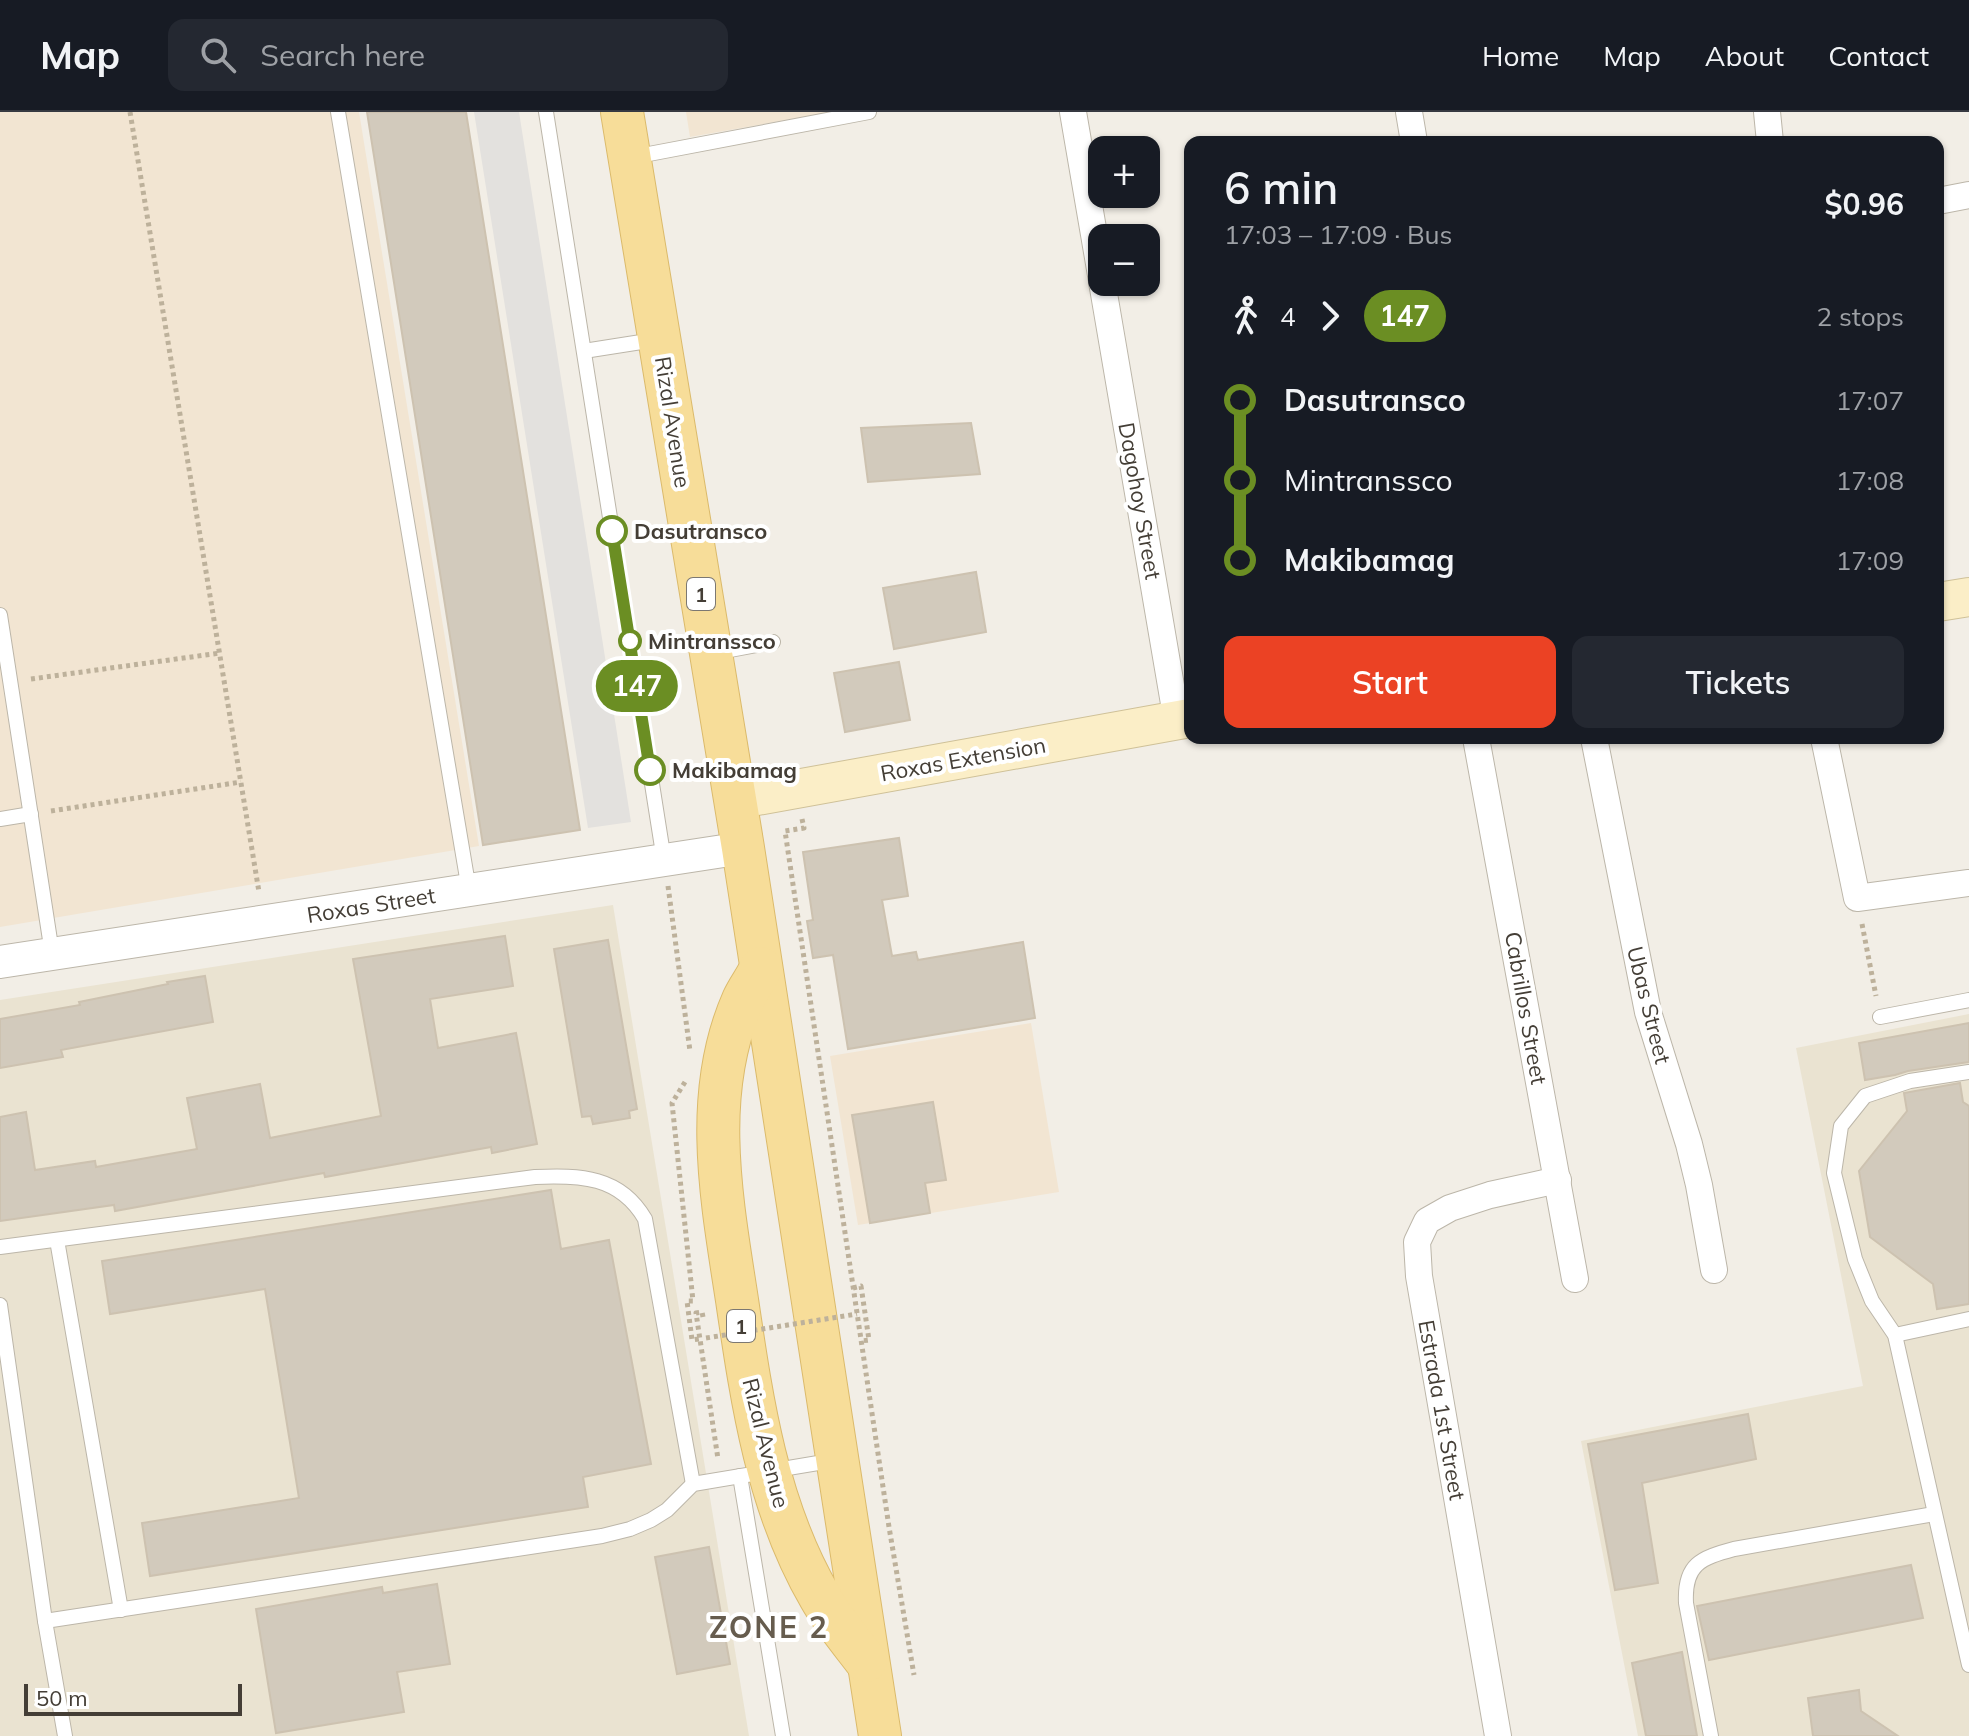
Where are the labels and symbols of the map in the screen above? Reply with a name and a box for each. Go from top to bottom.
street label: Rizal Avenue [649,354,697,490]
street label: Dagohoy Street [1112,420,1168,582]
marker: Dasutransco [597,516,627,546]
place label: Dasutransco [634,517,767,545]
road number: 1 [687,578,715,610]
place label: Mintranssco [648,627,776,655]
marker: Mintranssco [619,630,641,652]
line badge: 147 [591,660,683,712]
street label: Roxas Extension [878,731,1048,787]
marker: Makibamag [635,755,665,785]
place label: Makibamag [672,756,797,784]
street label: Roxas Street [305,881,438,929]
street label: Cabrillos Street [1499,929,1553,1087]
street label: Ubas Street [1621,943,1677,1067]
road number: 1 [727,1310,755,1342]
street label: Estrada 1st Street [1412,1318,1472,1503]
street label: Rizal Avenue [736,1375,796,1511]
district label: ZONE 2 [709,1608,829,1646]
scale bar [24,1680,242,1716]

